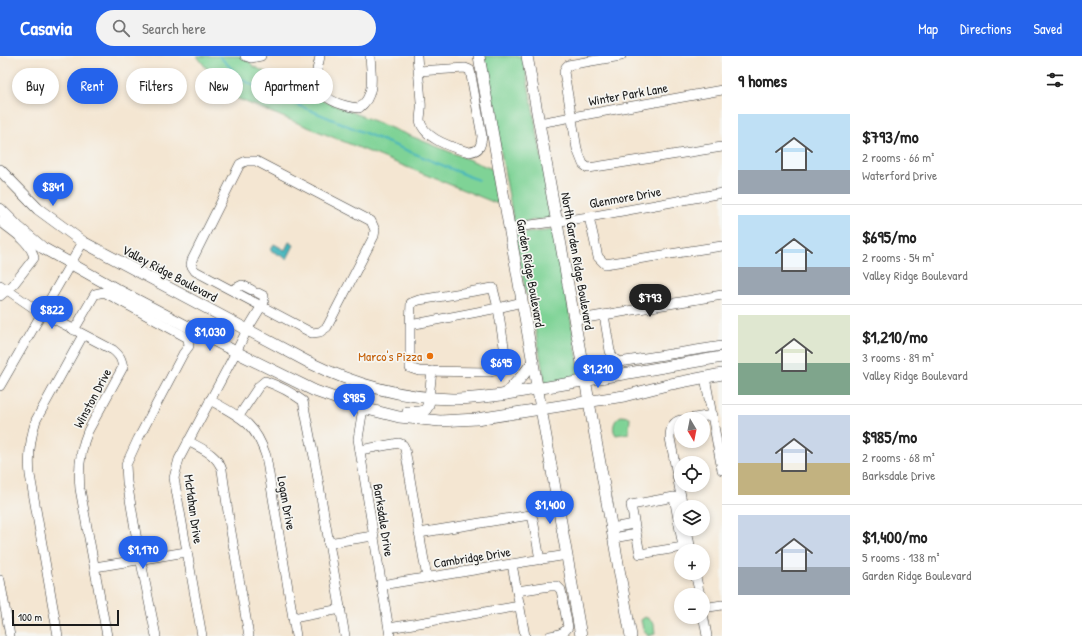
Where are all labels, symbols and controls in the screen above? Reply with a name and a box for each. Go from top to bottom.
search box [96,10,376,46]
text: Casavia [20,15,72,41]
icon: search [110,17,132,39]
text: Search here [142,18,206,39]
text: Map [918,19,938,38]
text: Directions [960,19,1011,38]
text: Saved [1033,19,1062,38]
chip: Buy [12,68,59,104]
chip: Rent [67,68,118,104]
chip: Filters [126,68,187,104]
chip: New [195,68,243,104]
chip: Apartment [251,68,333,104]
text: 9 homes [738,69,787,92]
icon: filters [1044,69,1066,91]
street label: Winter Park Lane [587,78,669,110]
text: $793/mo [862,125,919,148]
icon: home [770,130,818,178]
text: 2 rooms · 66 m² [862,148,934,166]
text: Waterford Drive [862,166,937,184]
pin: $841 [29,173,77,207]
text: $841 [42,177,64,195]
street label: Glenmore Drive [588,182,662,212]
street label: North Garden Ridge Boulevard [557,191,599,331]
street label: Garden Ridge Boulevard [513,218,549,328]
text: $695/mo [862,225,916,248]
icon: home [770,231,818,279]
street label: Valley Ridge Boulevard [119,240,221,306]
text: 2 rooms · 54 m² [862,248,934,266]
text: Valley Ridge Boulevard [862,266,968,284]
pin: $793 [626,284,674,318]
text: $793 [638,288,662,306]
pin: $822 [28,296,76,330]
text: $822 [40,300,64,318]
pin: $1,030 [177,318,243,352]
text: $1,030 [194,322,226,340]
text: $1,210/mo [862,325,928,348]
icon: home [770,331,818,379]
place label: Marco's Pizza [358,347,422,365]
text: 3 rooms · 89 m² [862,348,934,366]
pin: $695 [477,349,525,383]
marker: Marco's Pizza [425,351,435,361]
text: $695 [490,353,512,371]
pin: $1,210 [565,355,631,389]
text: $1,210 [583,359,613,377]
street label: Winston Drive [69,365,115,431]
text: Valley Ridge Boulevard [862,366,968,384]
pin: $985 [330,384,378,418]
text: $985 [343,388,365,406]
north arrow [674,412,710,448]
map controls [674,412,710,624]
text: $985/mo [862,425,917,448]
icon: home [770,431,818,479]
text: 2 rooms · 68 m² [862,448,935,466]
button: locate [674,456,710,492]
text: Barksdale Drive [862,466,935,484]
street label: McMahan Drive [180,473,208,545]
street label: Logan Drive [273,475,301,531]
street label: Barksdale Drive [369,482,399,558]
pin: $1,400 [517,491,583,525]
text: $1,400 [535,495,565,513]
button: layers [674,500,710,536]
text: $1,400/mo [862,525,927,548]
icon: home [770,531,818,579]
pin: $1,170 [110,536,176,570]
text: $1,170 [128,540,158,558]
street label: Cambridge Drive [432,542,512,572]
button: + [674,544,710,580]
text: 5 rooms · 138 m² [862,548,939,566]
text: Garden Ridge Boulevard [862,566,971,584]
button: − [674,588,710,624]
scale bar [12,608,119,627]
text: 100 m [18,610,42,624]

